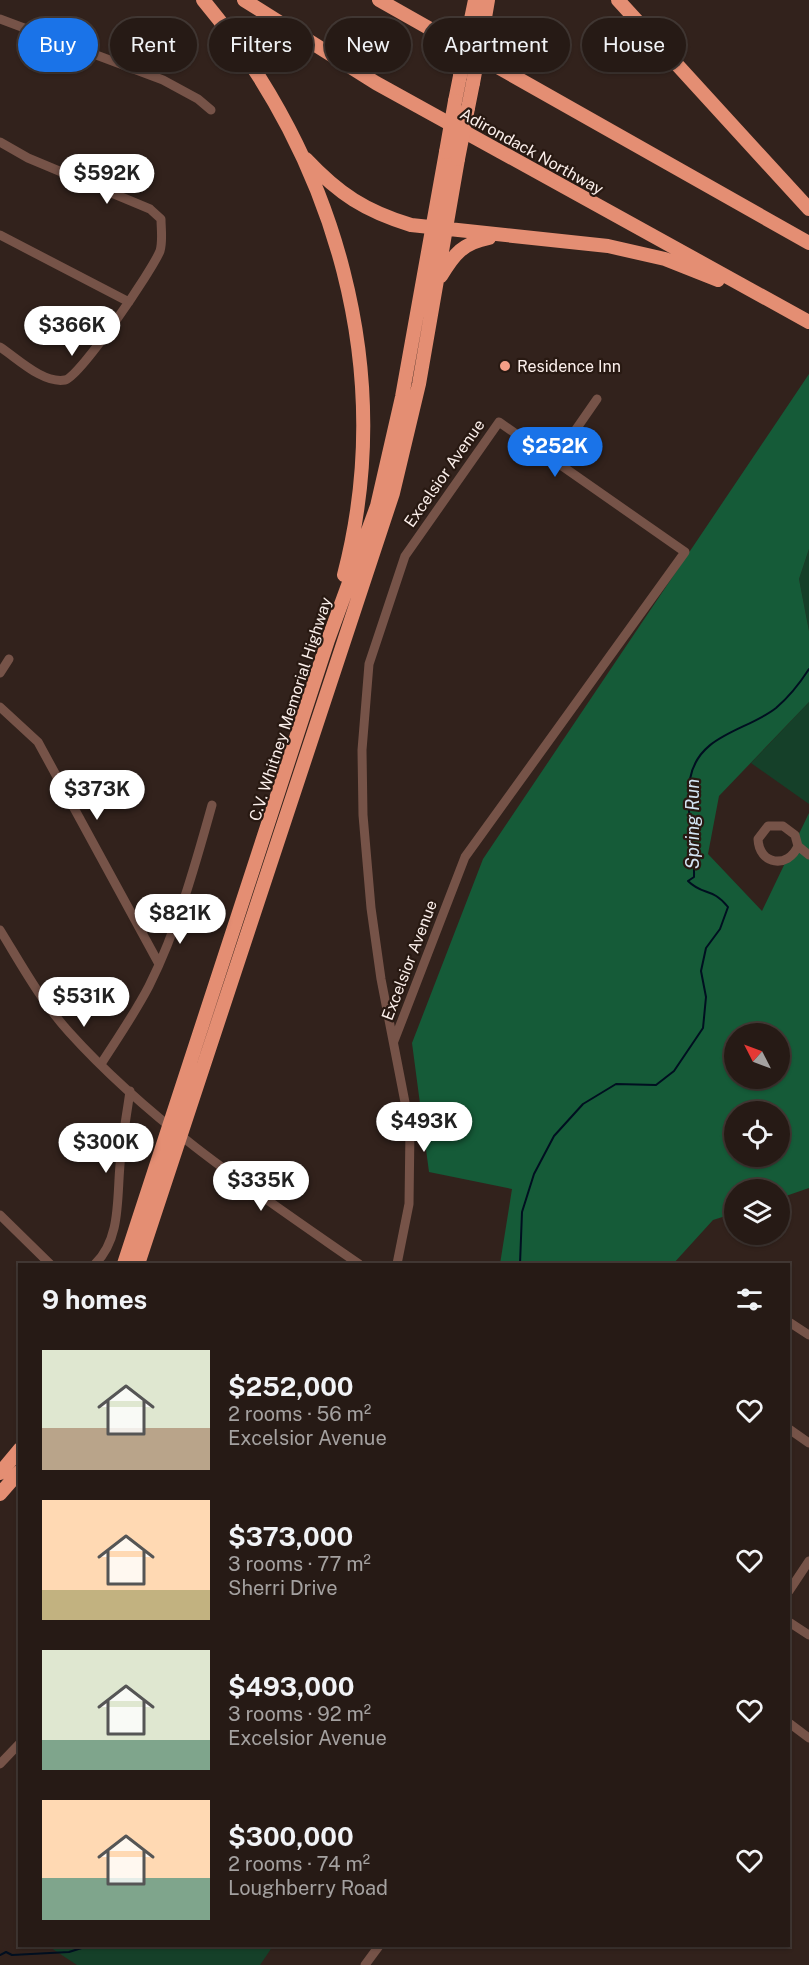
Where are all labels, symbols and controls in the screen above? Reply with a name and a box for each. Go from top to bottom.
chip: Buy [18,18,98,72]
chip: Rent [110,18,197,72]
chip: Filters [209,18,313,72]
chip: New [325,18,411,72]
chip: Apartment [423,18,570,72]
chip: House [582,18,686,72]
street label: Adirondack Northway [457,104,607,199]
pin: $592K [65,154,149,205]
text: $592K [73,161,141,185]
pin: $366K [30,306,114,357]
text: $366K [38,313,106,337]
place label: Residence Inn [517,357,621,376]
marker: Residence Inn [498,359,512,373]
street label: Excelsior Avenue [400,416,489,531]
pin: $252K [513,427,597,478]
text: $252K [522,434,588,458]
street label: C.V. Whitney Memorial Highway [245,594,336,824]
pin: $373K [55,770,139,821]
text: $373K [64,777,130,801]
water label: Spring Run [682,779,703,869]
pin: $821K [138,894,222,945]
street label: Excelsior Avenue [378,897,441,1023]
text: $821K [149,901,211,925]
pin: $531K [42,977,126,1028]
text: $531K [52,984,116,1008]
north arrow [724,1023,790,1089]
map controls [724,1023,790,1245]
button: locate [724,1101,790,1167]
pin: $493K [382,1102,466,1153]
text: $493K [390,1109,458,1133]
pin: $300K [64,1123,148,1174]
text: $300K [73,1130,139,1154]
pin: $335K [219,1161,303,1212]
text: $335K [227,1168,295,1192]
button: layers [724,1179,790,1245]
icon: filters [733,1283,766,1316]
text: 9 homes [42,1284,147,1315]
text: $252,000 [228,1371,354,1402]
icon: home [90,1374,162,1446]
icon: heart [733,1394,766,1427]
text: 2 rooms · 56 m² [228,1402,371,1426]
text: Excelsior Avenue [228,1426,387,1450]
text: $373,000 [228,1521,353,1552]
icon: home [90,1524,162,1596]
icon: heart [733,1544,766,1577]
text: 3 rooms · 77 m² [228,1552,371,1576]
text: Sherri Drive [228,1576,338,1600]
text: $493,000 [228,1671,354,1702]
icon: home [90,1674,162,1746]
icon: heart [733,1694,766,1727]
text: 3 rooms · 92 m² [228,1702,371,1726]
text: Excelsior Avenue [228,1726,387,1750]
text: $300,000 [228,1821,354,1852]
icon: home [90,1824,162,1896]
icon: heart [733,1844,766,1877]
text: 2 rooms · 74 m² [228,1852,370,1876]
text: Loughberry Road [228,1876,388,1900]

